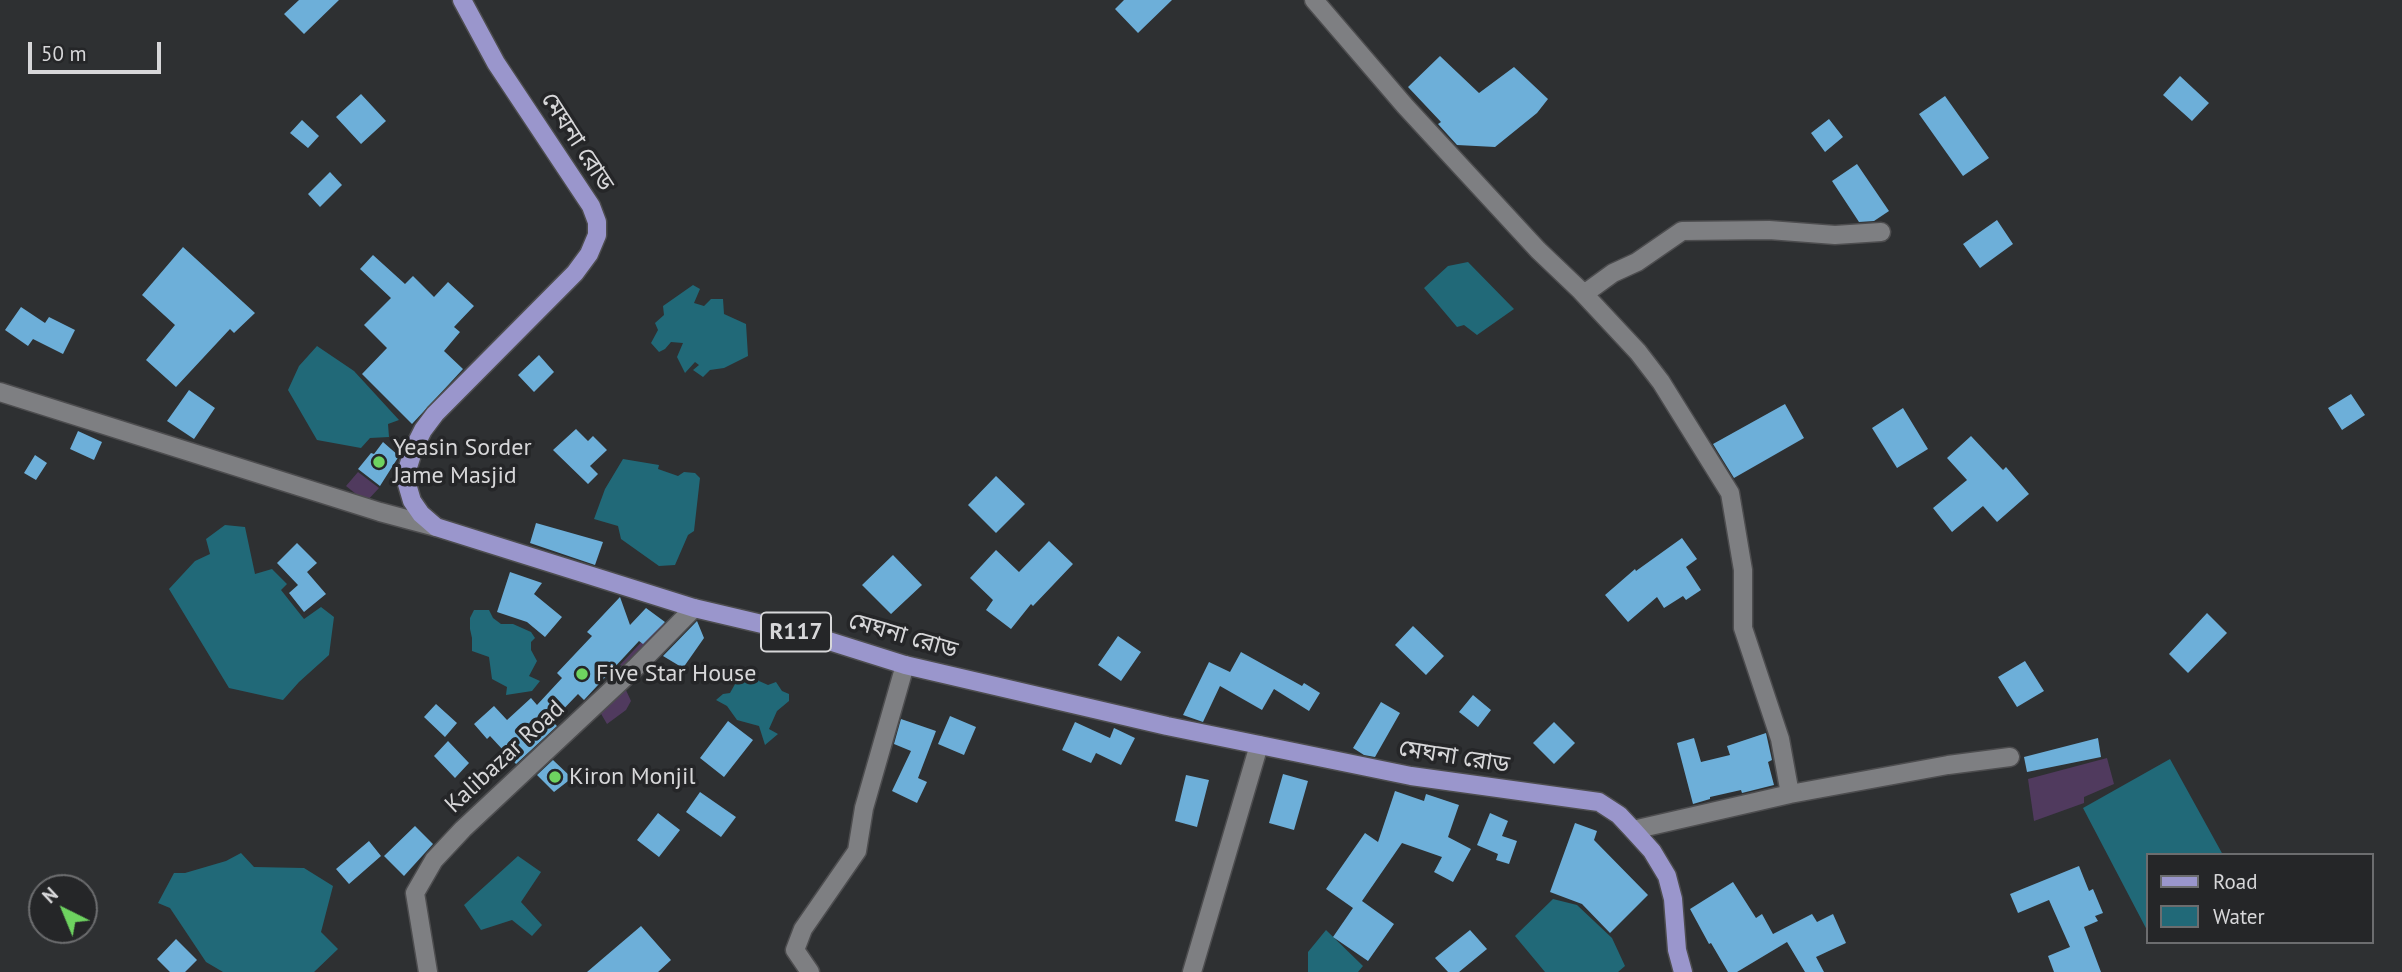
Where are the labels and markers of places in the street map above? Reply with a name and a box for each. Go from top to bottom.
place label: Yeasin Sorder Jame Masjid [393,434,532,490]
marker: Yeasin Sorder Jame Masjid [371,454,387,470]
place label: Five Star House [596,660,756,688]
marker: Five Star House [574,666,590,682]
place label: Kiron Monjil [569,763,695,791]
marker: Kiron Monjil [547,769,563,785]

